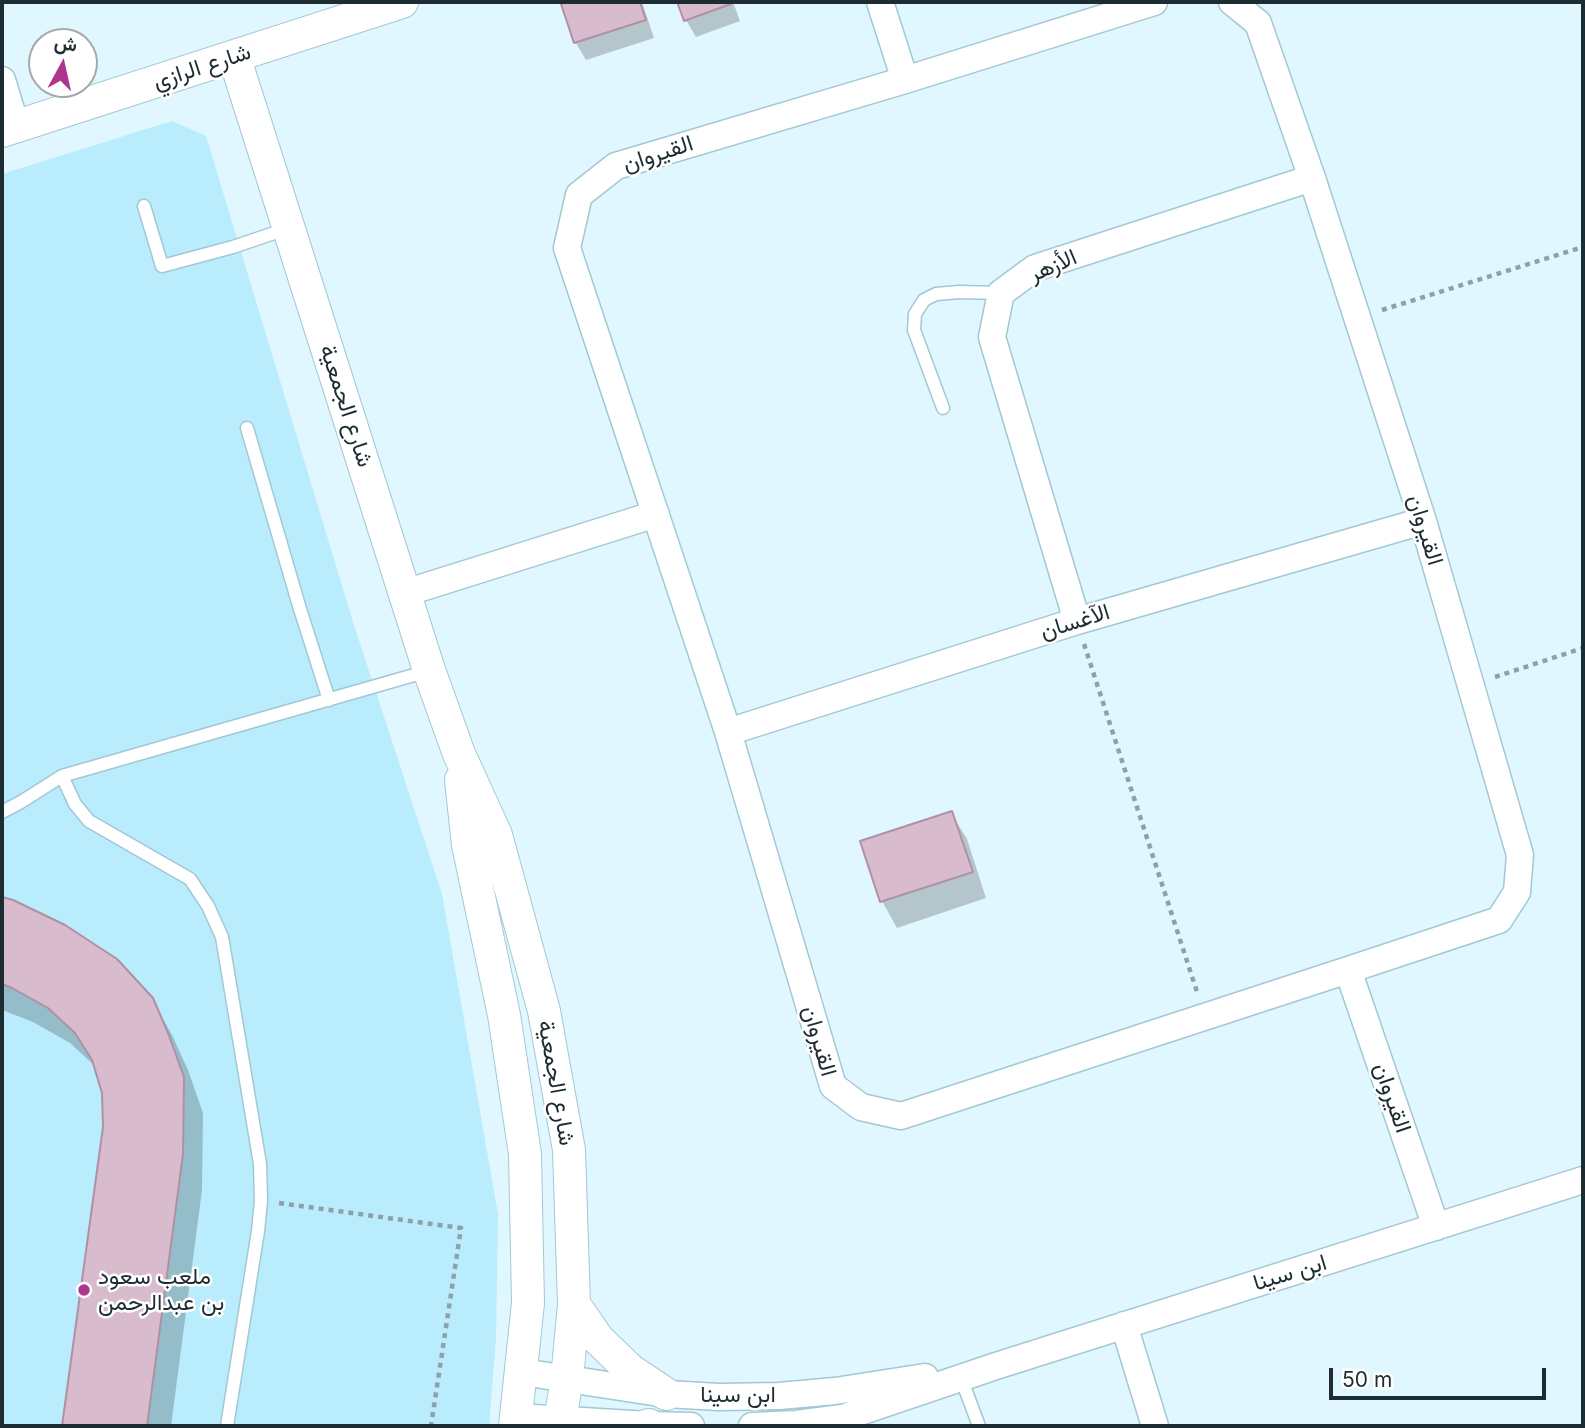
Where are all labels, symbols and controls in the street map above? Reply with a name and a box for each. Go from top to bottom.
north arrow [28,28,98,98]
text: ش [53,31,79,57]
street label: شارع الرازي [150,38,254,96]
street label: القيروان [619,130,697,178]
street label: الأزهر [1025,244,1081,288]
street label: شارع الجمعية [313,341,379,471]
street label: القيروان [1401,491,1449,569]
street label: الآغسان [1037,598,1113,646]
street label: القيروان [796,1002,842,1080]
street label: شارع الجمعية [531,1018,581,1148]
street label: القيروان [1367,1059,1417,1137]
street label: ابن سينا [1250,1249,1330,1297]
place label: ملعب سعود بن عبدالرحمن [98,1263,224,1317]
marker: ملعب سعود بن عبدالرحمن [76,1282,92,1298]
scale bar [1333,1354,1550,1398]
text: 50 m [1342,1367,1392,1392]
street label: ابن سينا [700,1381,776,1409]

